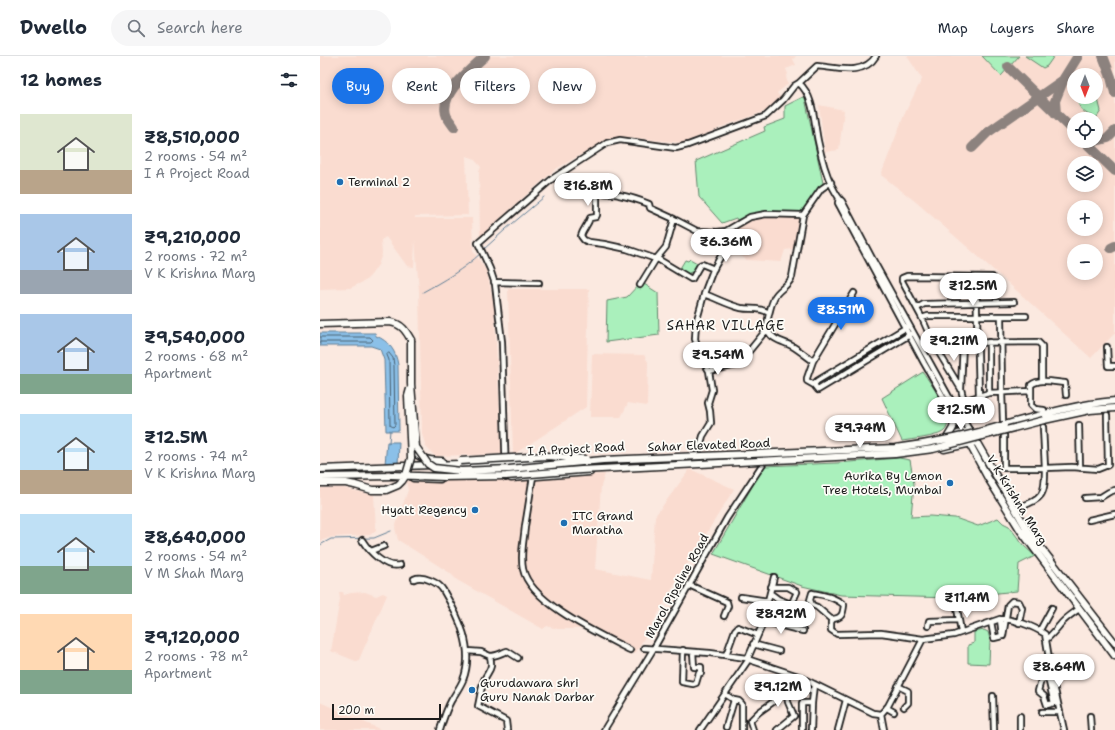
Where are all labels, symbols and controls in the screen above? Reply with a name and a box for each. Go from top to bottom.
search box [111,10,391,46]
text: Dwello [20,15,87,40]
icon: search [125,17,147,39]
text: Search here [157,18,243,38]
text: Map [938,19,968,37]
text: Layers [990,19,1034,37]
text: Share [1056,19,1095,37]
chip: Buy [332,68,384,104]
chip: Rent [392,68,452,104]
chip: Filters [460,68,530,104]
chip: New [538,68,596,104]
north arrow [1067,68,1103,104]
map controls [1067,68,1103,280]
text: 12 homes [20,69,102,91]
icon: filters [278,69,300,91]
button: locate [1067,112,1103,148]
text: ₹8,510,000 [144,126,240,148]
icon: home [52,130,100,178]
text: 2 rooms · 54 m² [144,148,247,165]
button: layers [1067,156,1103,192]
text: I A Project Road [144,165,250,182]
pin: ₹16.8M [555,173,621,207]
place label: Terminal 2 [348,174,410,190]
marker: Terminal 2 [335,177,345,187]
text: ₹16.8M [563,177,613,194]
button: + [1067,200,1103,236]
text: ₹9,210,000 [144,226,241,248]
pin: ₹6.36M [693,229,759,263]
icon: home [52,230,100,278]
text: ₹6.36M [700,233,752,250]
button: − [1067,244,1103,280]
text: 2 rooms · 72 m² [144,248,248,265]
text: V K Krishna Marg [144,265,256,282]
pin: ₹12.5M [940,273,1006,307]
text: ₹12.5M [949,277,997,294]
pin: ₹8.51M [808,297,874,331]
text: ₹8.51M [817,301,865,318]
district label: SAHAR VILLAGE [667,317,785,334]
text: ₹9,540,000 [144,326,245,348]
pin: ₹9.21M [921,328,987,362]
icon: home [52,330,100,378]
text: ₹9.21M [929,332,979,349]
pin: ₹9.54M [685,342,751,376]
text: ₹9.54M [692,346,744,363]
text: 2 rooms · 68 m² [144,348,248,365]
text: Apartment [144,365,212,382]
pin: ₹12.5M [928,397,994,431]
text: ₹12.5M [937,401,985,418]
pin: ₹9.74M [827,415,893,449]
text: ₹9.74M [834,419,886,436]
text: ₹12.5M [144,426,208,448]
icon: home [52,430,100,478]
street label: Sahar Elevated Road [647,435,771,455]
street label: I A Project Road [527,438,626,460]
text: 2 rooms · 74 m² [144,448,248,465]
street label: V K Krishna Marg [983,452,1051,548]
text: V K Krishna Marg [144,465,256,482]
place label: Aurika By Lemon Tree Hotels, Mumbai [823,468,942,498]
marker: Aurika By Lemon Tree Hotels, Mumbai [945,478,955,488]
place label: Hyatt Regency [381,502,467,518]
marker: Hyatt Regency [470,505,480,515]
place label: ITC Grand Maratha [572,508,633,538]
marker: ITC Grand Maratha [559,518,569,528]
text: ₹8,640,000 [144,526,246,548]
icon: home [52,530,100,578]
street label: Marol Pipeline Road [641,530,713,641]
text: 2 rooms · 54 m² [144,548,247,565]
text: V M Shah Marg [144,565,244,582]
pin: ₹11.4M [934,585,1000,619]
text: ₹11.4M [944,589,990,606]
pin: ₹8.92M [748,601,814,635]
text: ₹8.92M [755,605,807,622]
text: ₹9,120,000 [144,626,240,648]
icon: home [52,630,100,678]
text: 2 rooms · 78 m² [144,648,248,665]
pin: ₹8.64M [1026,654,1092,688]
text: ₹8.64M [1033,658,1085,675]
text: Apartment [144,665,212,682]
pin: ₹9.12M [745,674,811,708]
place label: Gurudawara shri Guru Nanak Darbar [480,675,595,705]
text: ₹9.12M [754,678,802,695]
marker: Gurudawara shri Guru Nanak Darbar [467,685,477,695]
scale bar [332,702,441,721]
text: 200 m [338,703,374,718]

